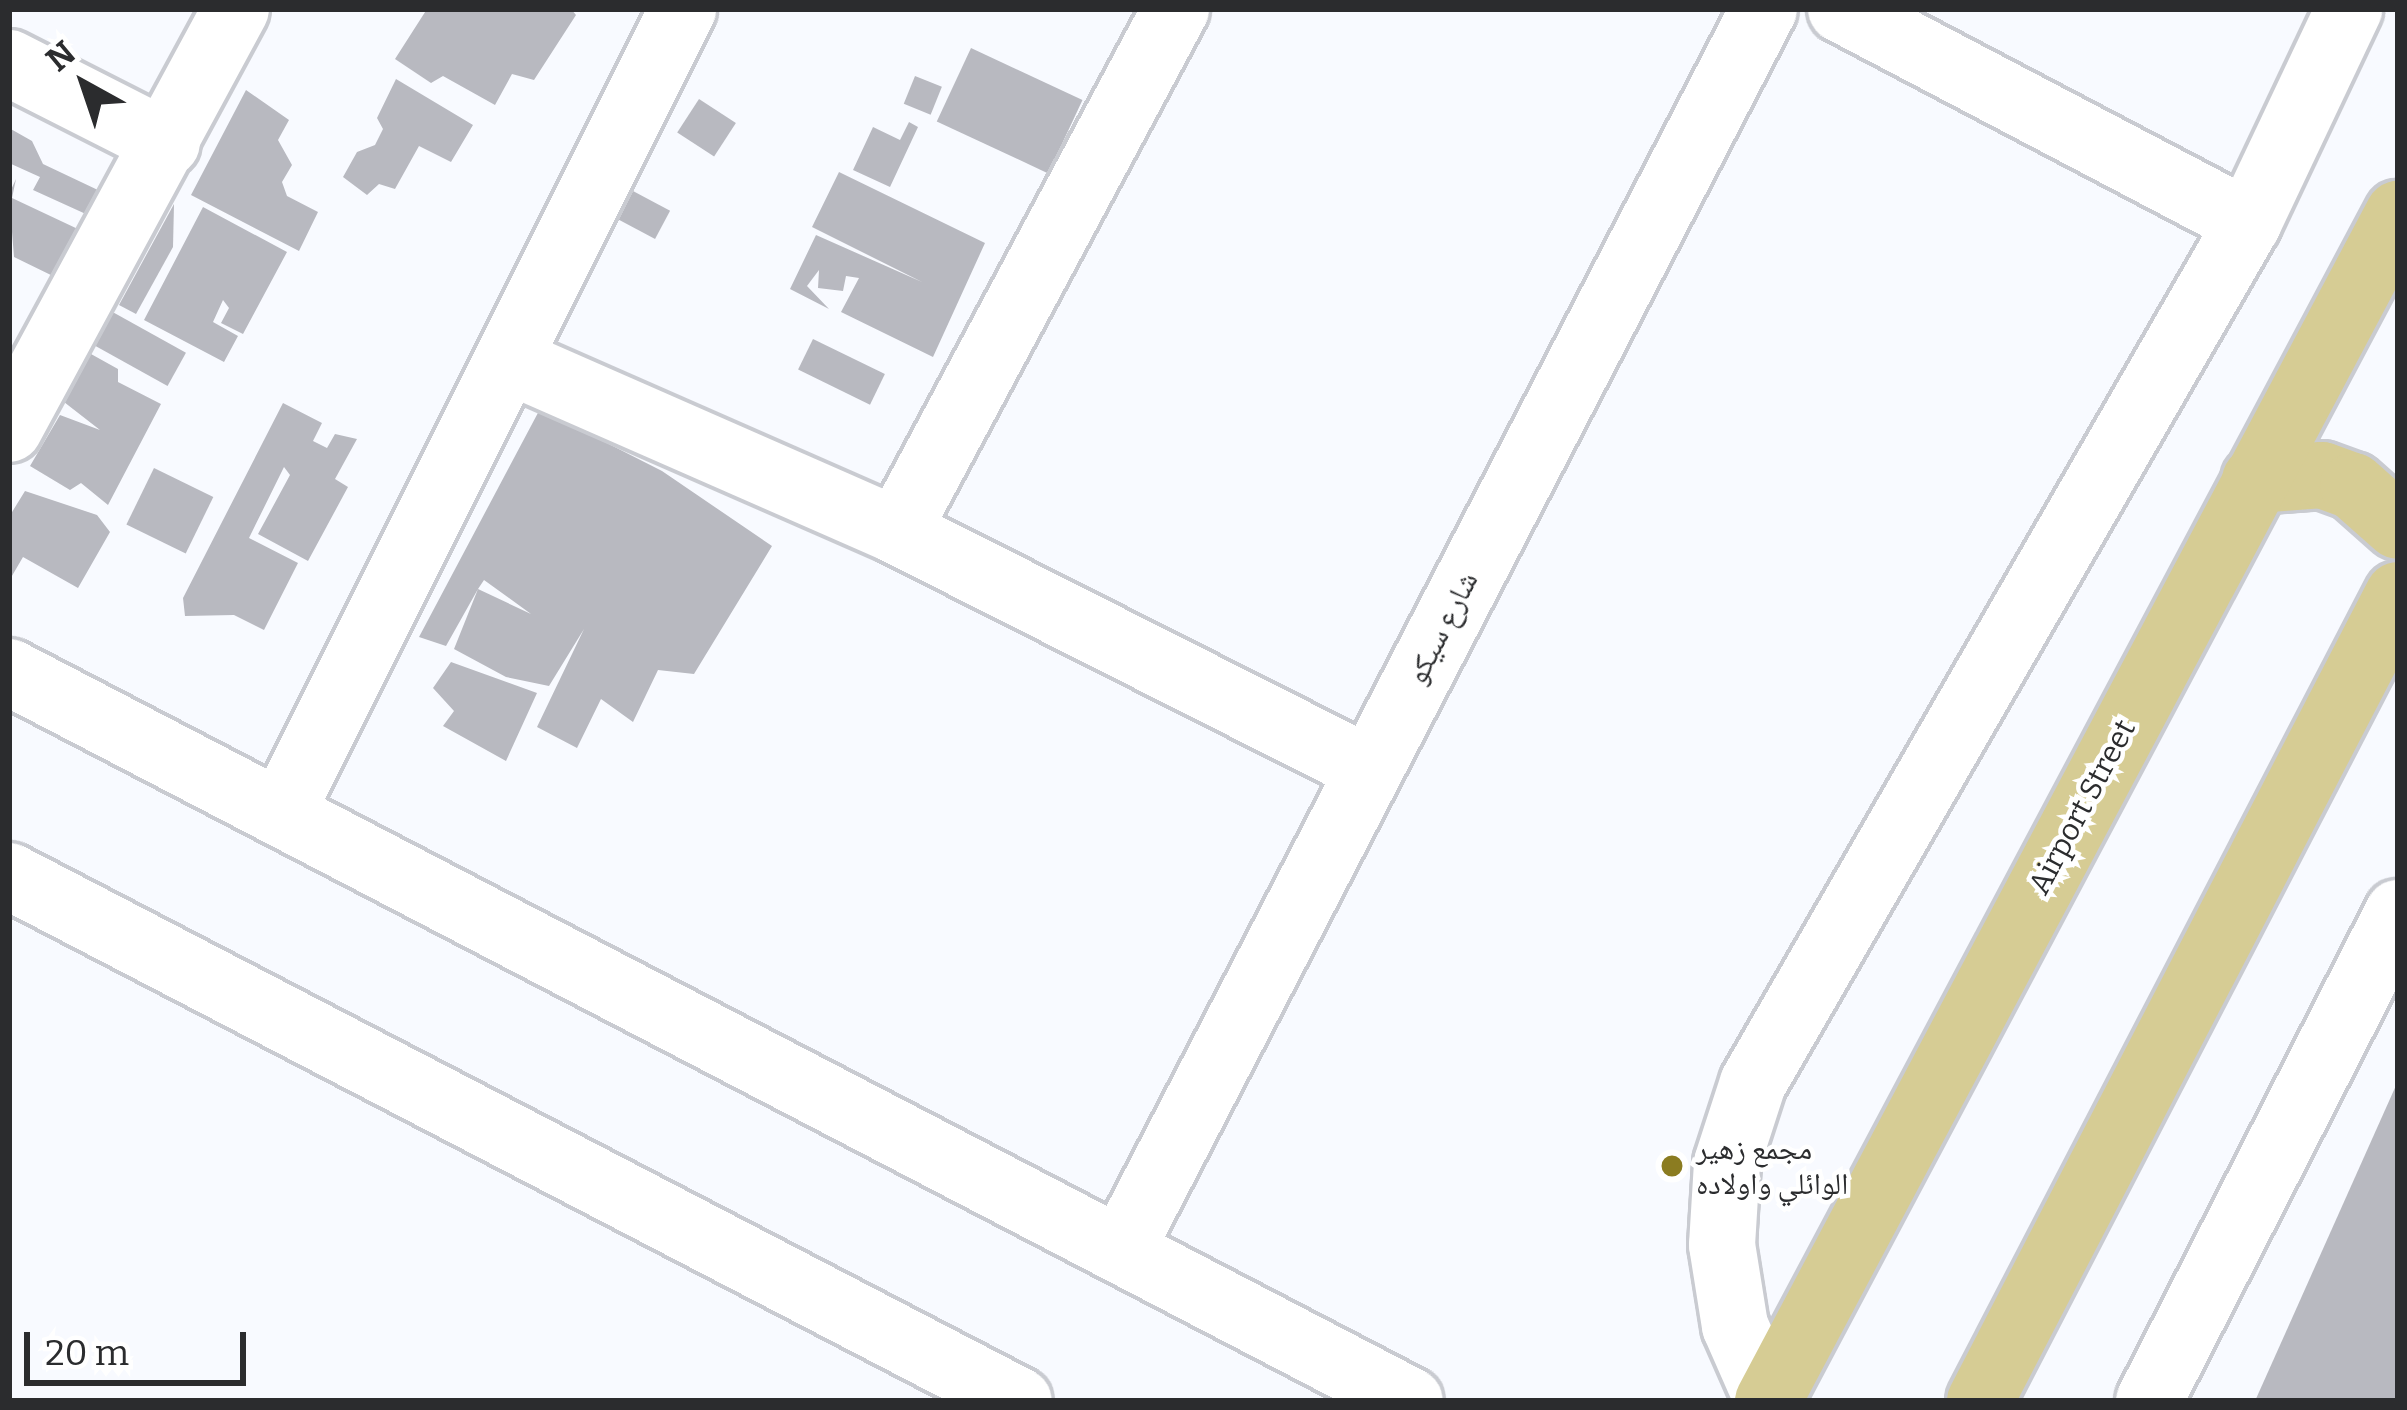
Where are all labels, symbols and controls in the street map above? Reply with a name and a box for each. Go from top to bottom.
north arrow [24,24,144,144]
text: N [38,33,83,80]
street label: شارع سيكو [1398,566,1486,690]
street label: Airport Street [2021,714,2143,900]
place label: مجمع زهير الوائلي واولاده [1696,1131,1848,1202]
marker: مجمع زهير الوائلي واولاده [1659,1153,1685,1179]
scale bar [30,1308,252,1382]
text: 20 m [45,1331,129,1375]

